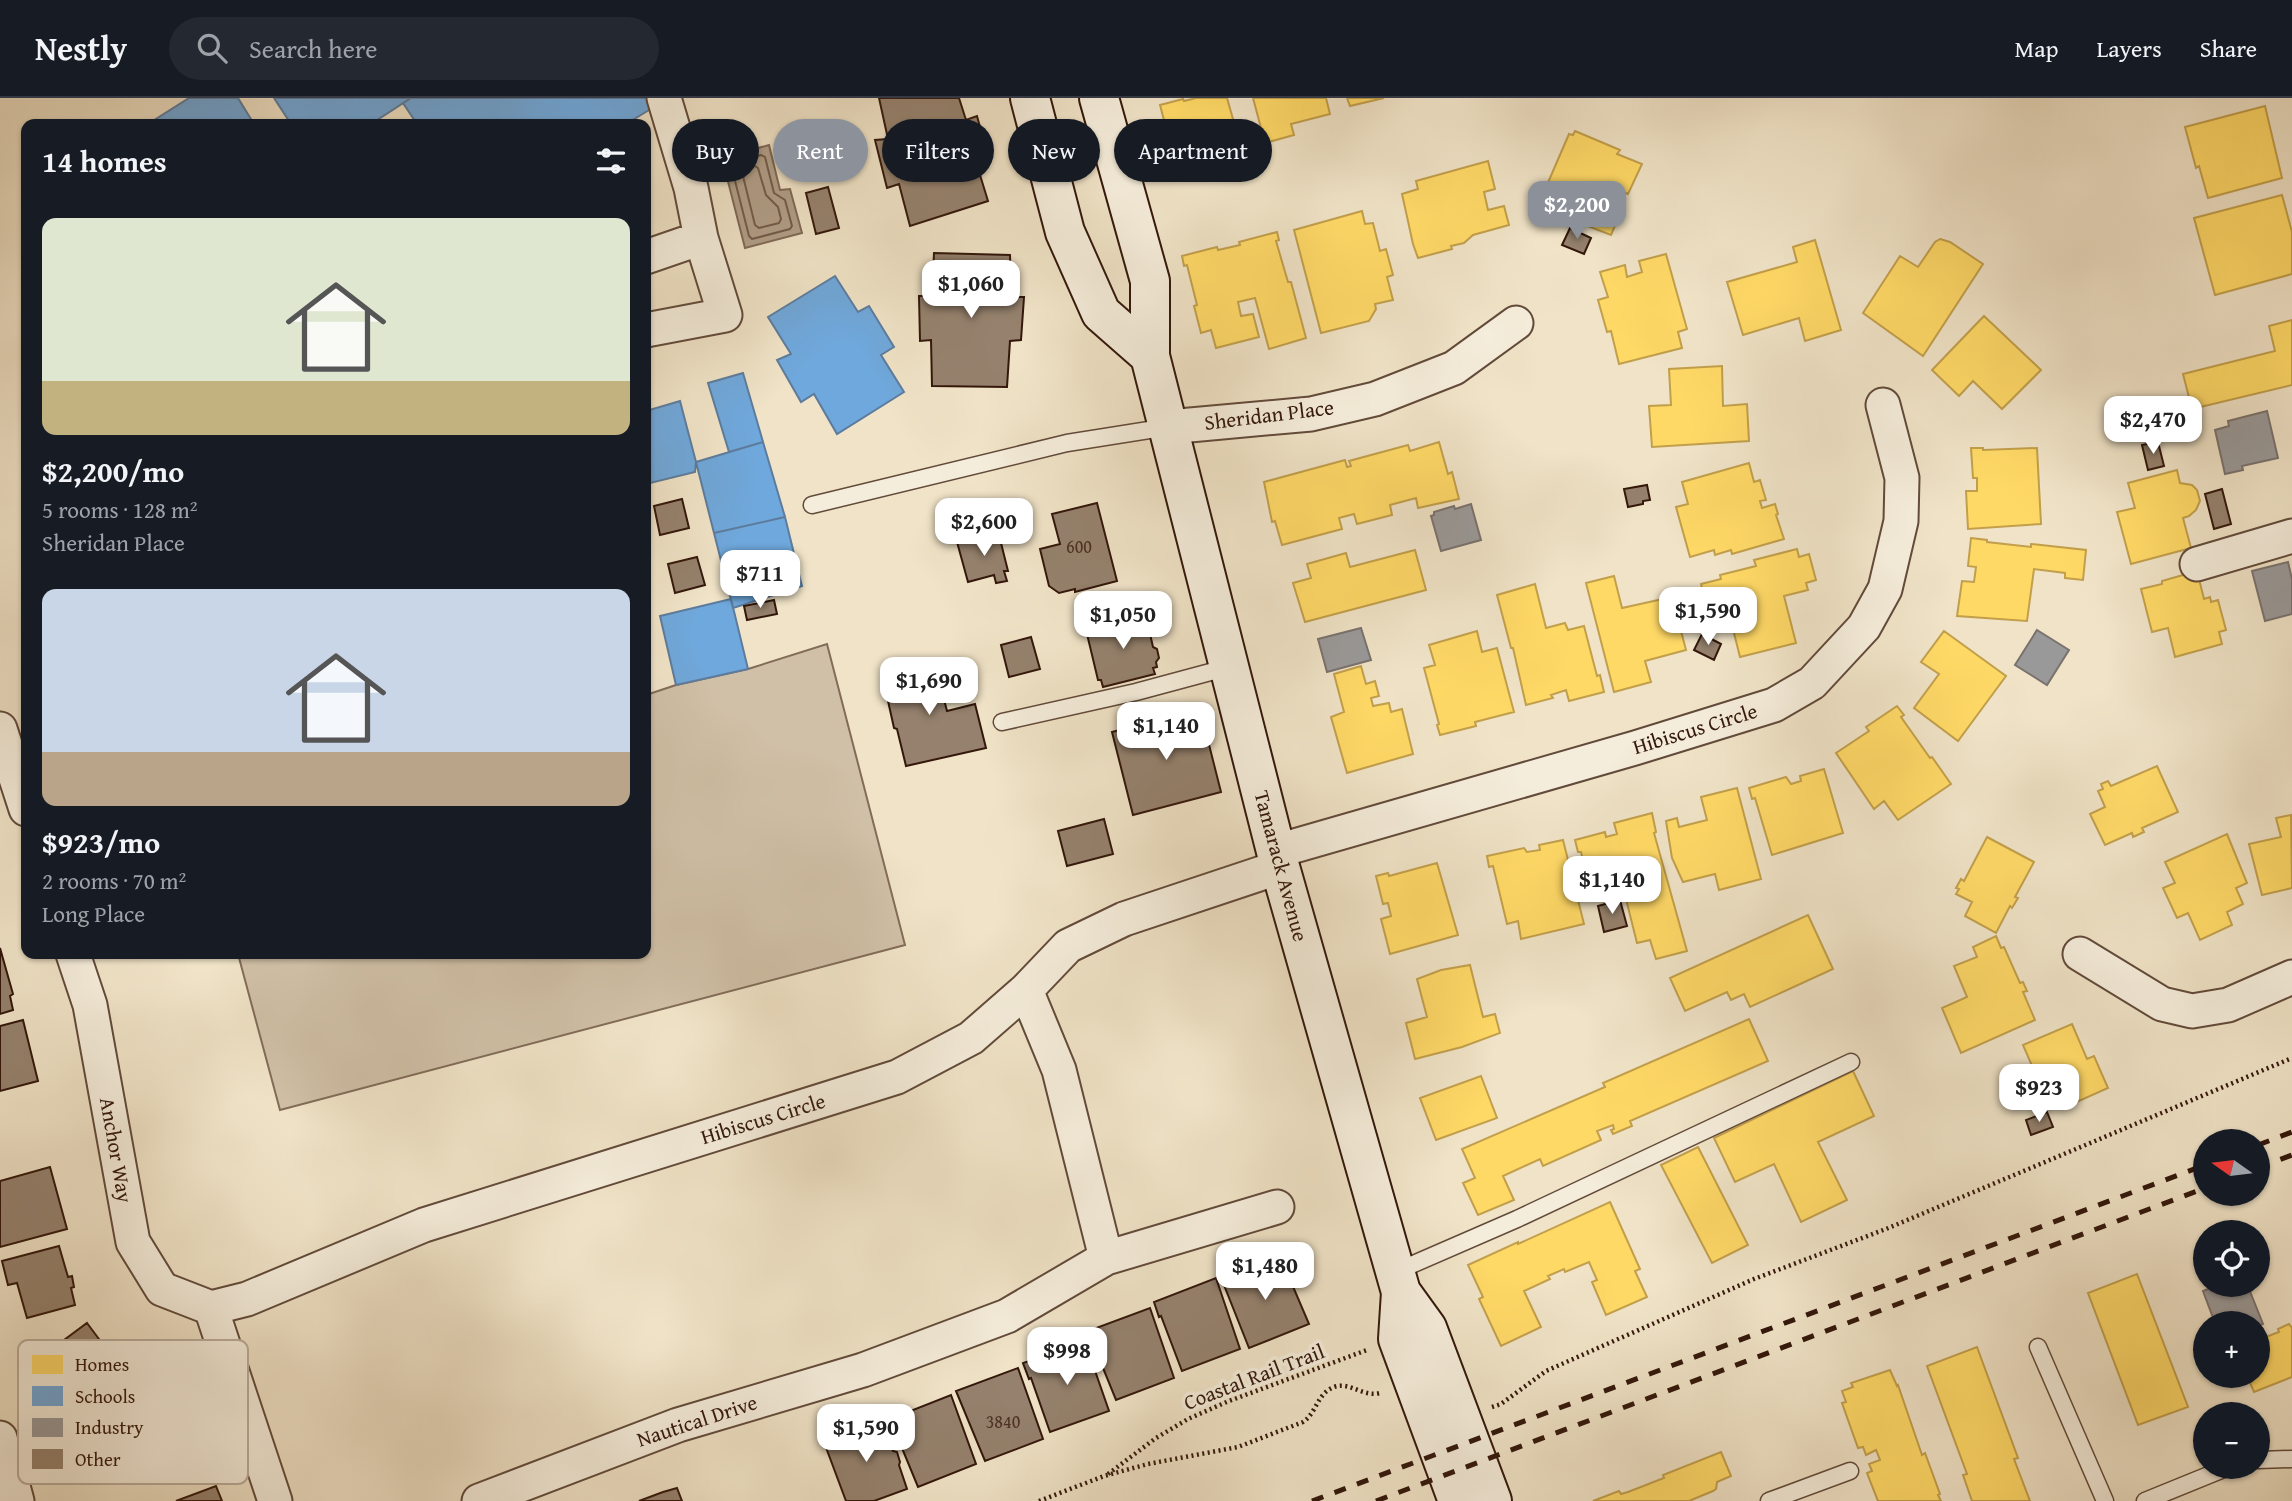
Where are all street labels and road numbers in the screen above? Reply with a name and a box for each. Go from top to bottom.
street label: Sheridan Place [1202,391,1336,438]
street label: Hibiscus Circle [1629,695,1761,762]
street label: Tamarack Avenue [1246,787,1317,945]
street label: Hibiscus Circle [697,1085,829,1152]
street label: Anchor Way [92,1095,141,1206]
street label: Coastal Rail Trail [1179,1335,1329,1418]
street label: Nautical Drive [633,1386,761,1455]

